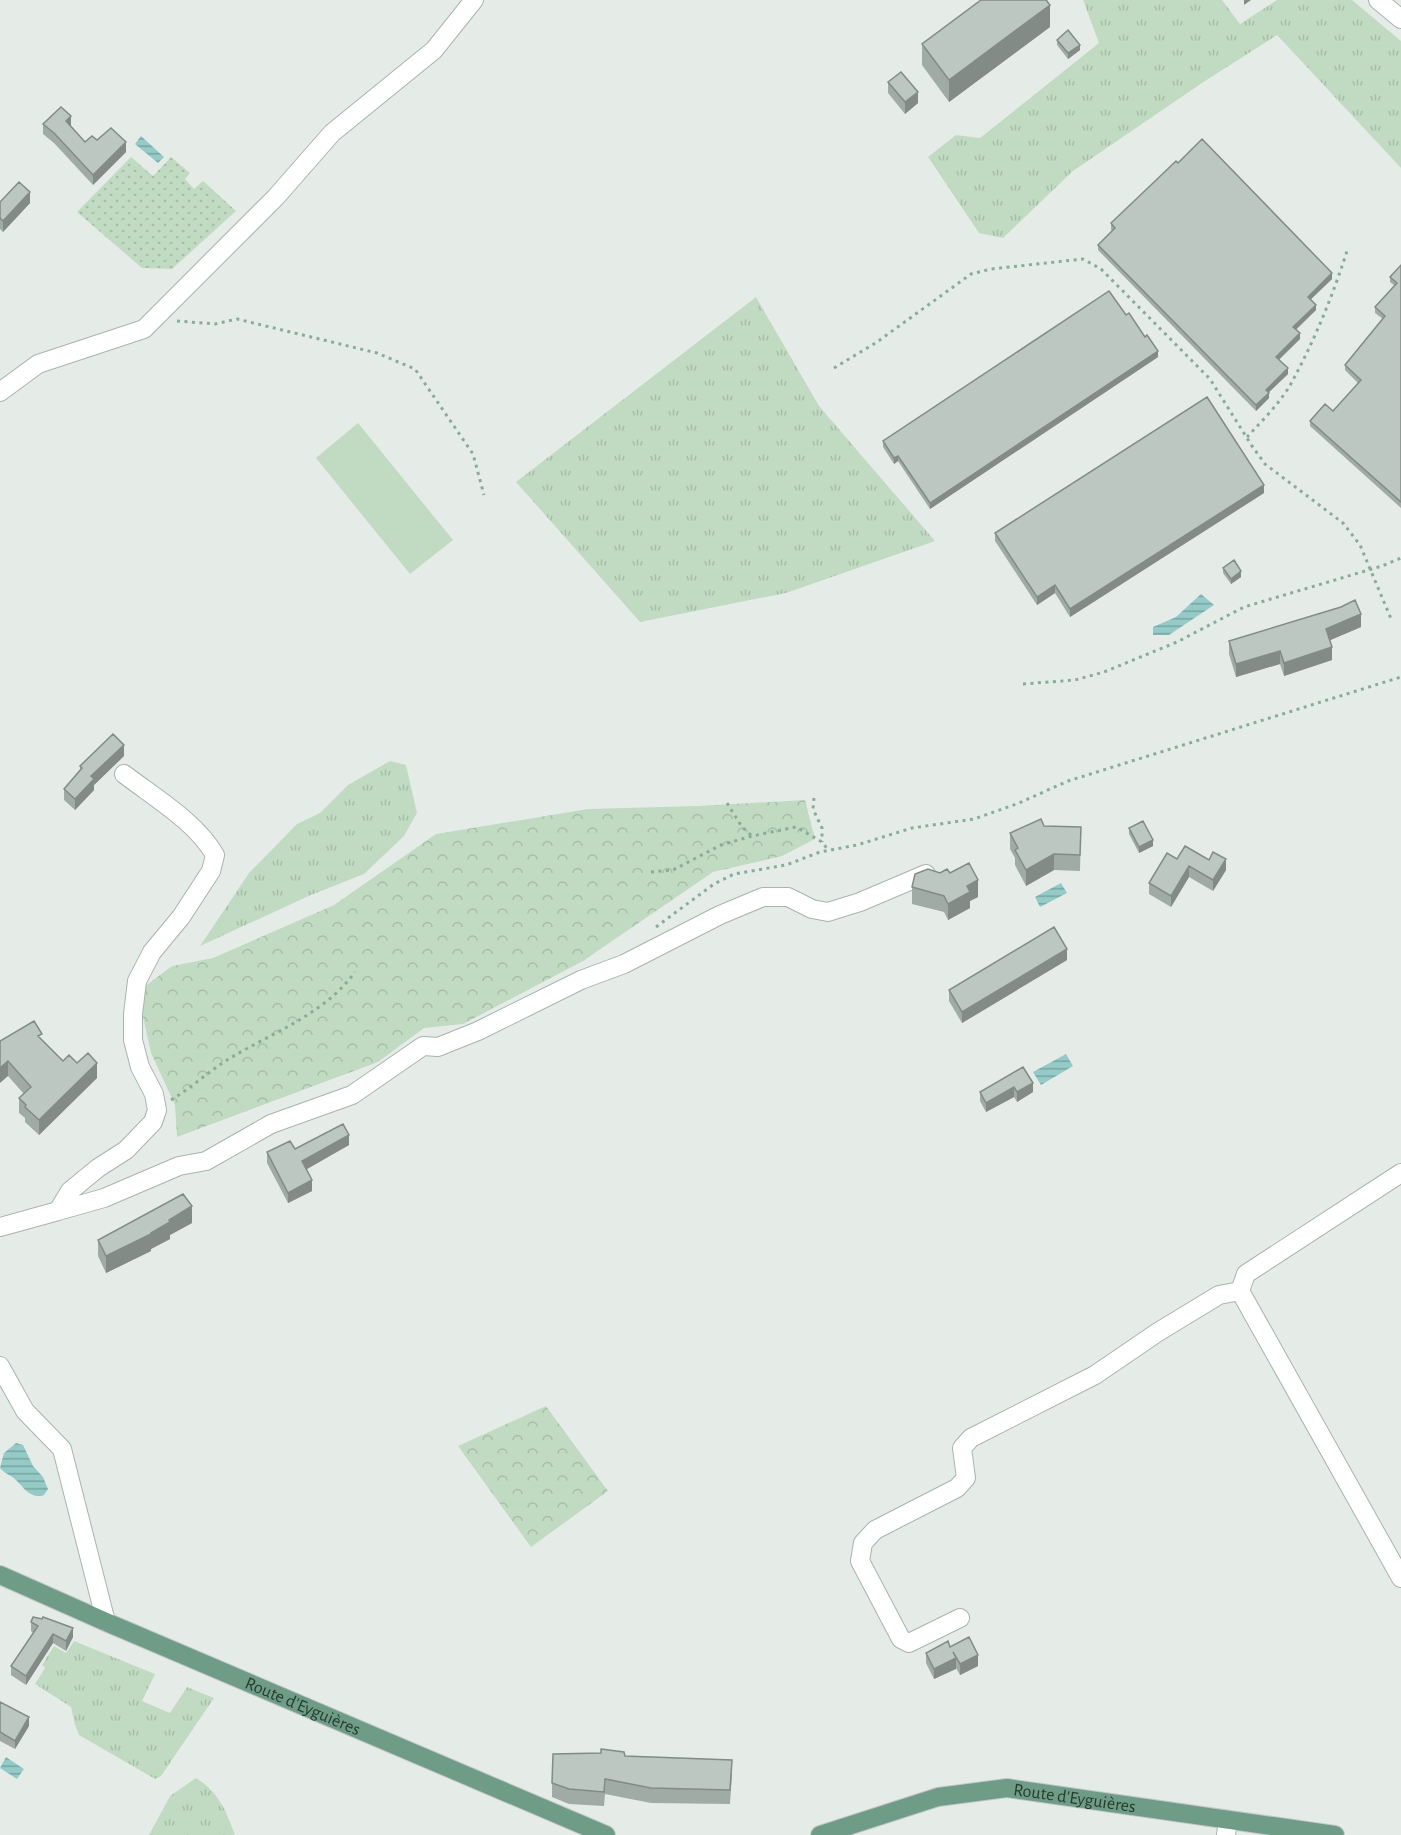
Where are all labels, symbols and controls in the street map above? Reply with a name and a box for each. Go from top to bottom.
street label: Route d'Eyguières [242,1674,363,1739]
street label: Route d'Eyguières [1012,1781,1137,1816]

